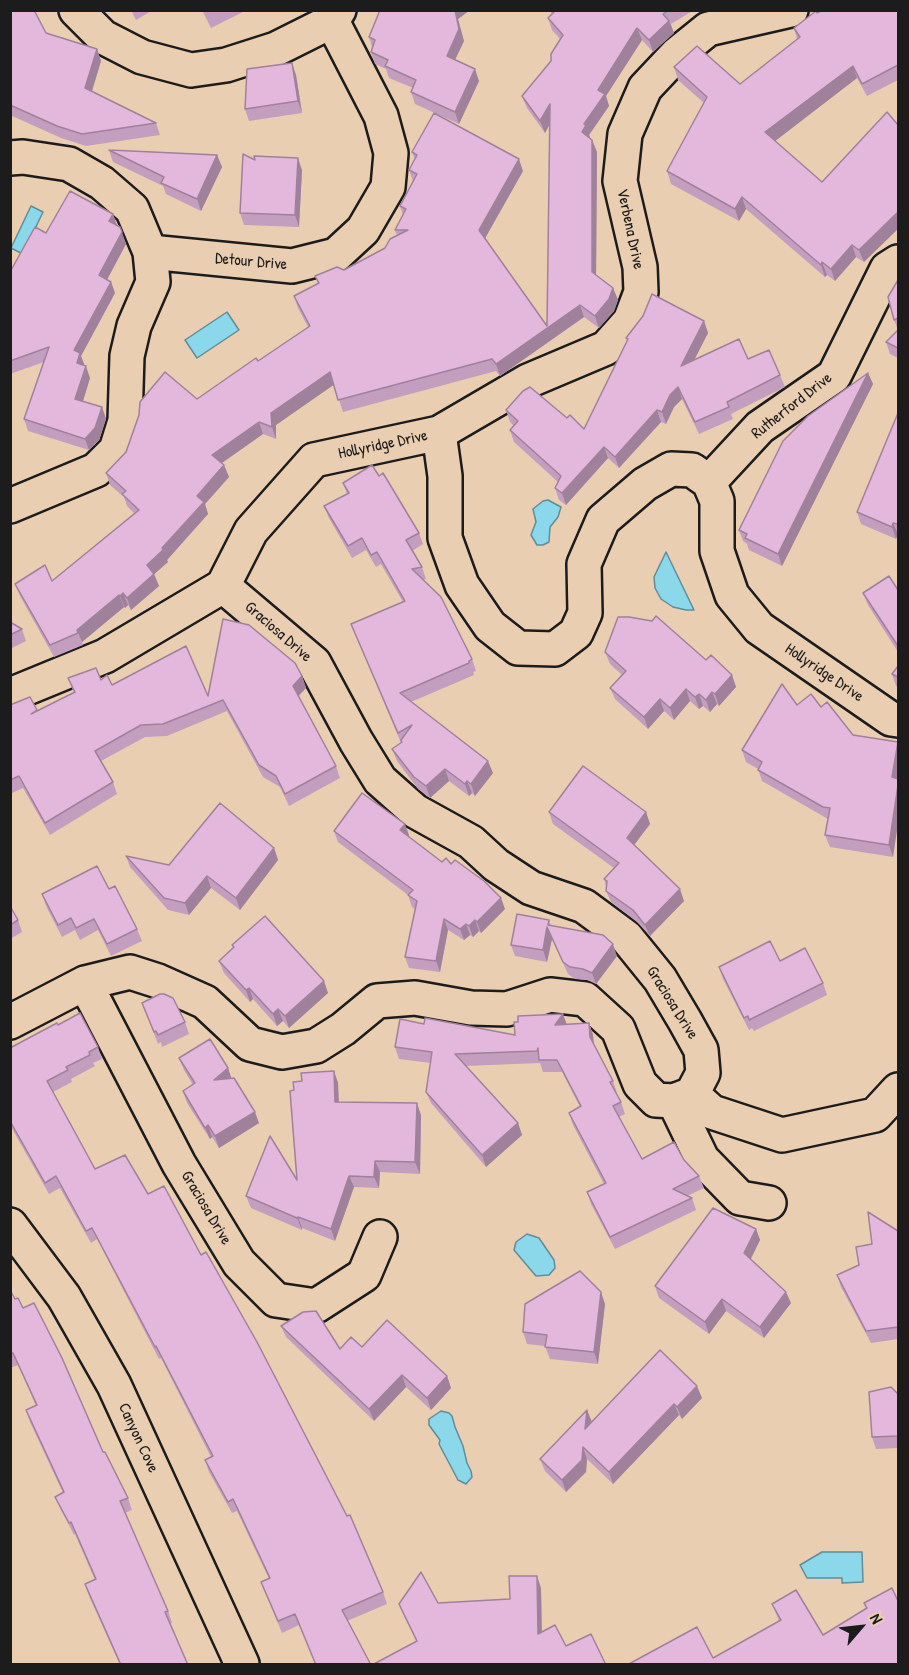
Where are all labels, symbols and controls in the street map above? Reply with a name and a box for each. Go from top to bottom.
street label: Verbena Drive [612,187,648,271]
street label: Detour Drive [214,249,288,275]
street label: Rutherford Drive [748,369,836,443]
street label: Hollyridge Drive [337,426,429,464]
street label: Graciosa Drive [241,598,315,666]
street label: Hollyridge Drive [781,640,867,706]
street label: Graciosa Drive [642,963,702,1043]
street label: Graciosa Drive [177,1168,235,1248]
street label: Canyon Cove [114,1400,162,1476]
north arrow [831,1597,891,1657]
text: N [865,1610,889,1627]

